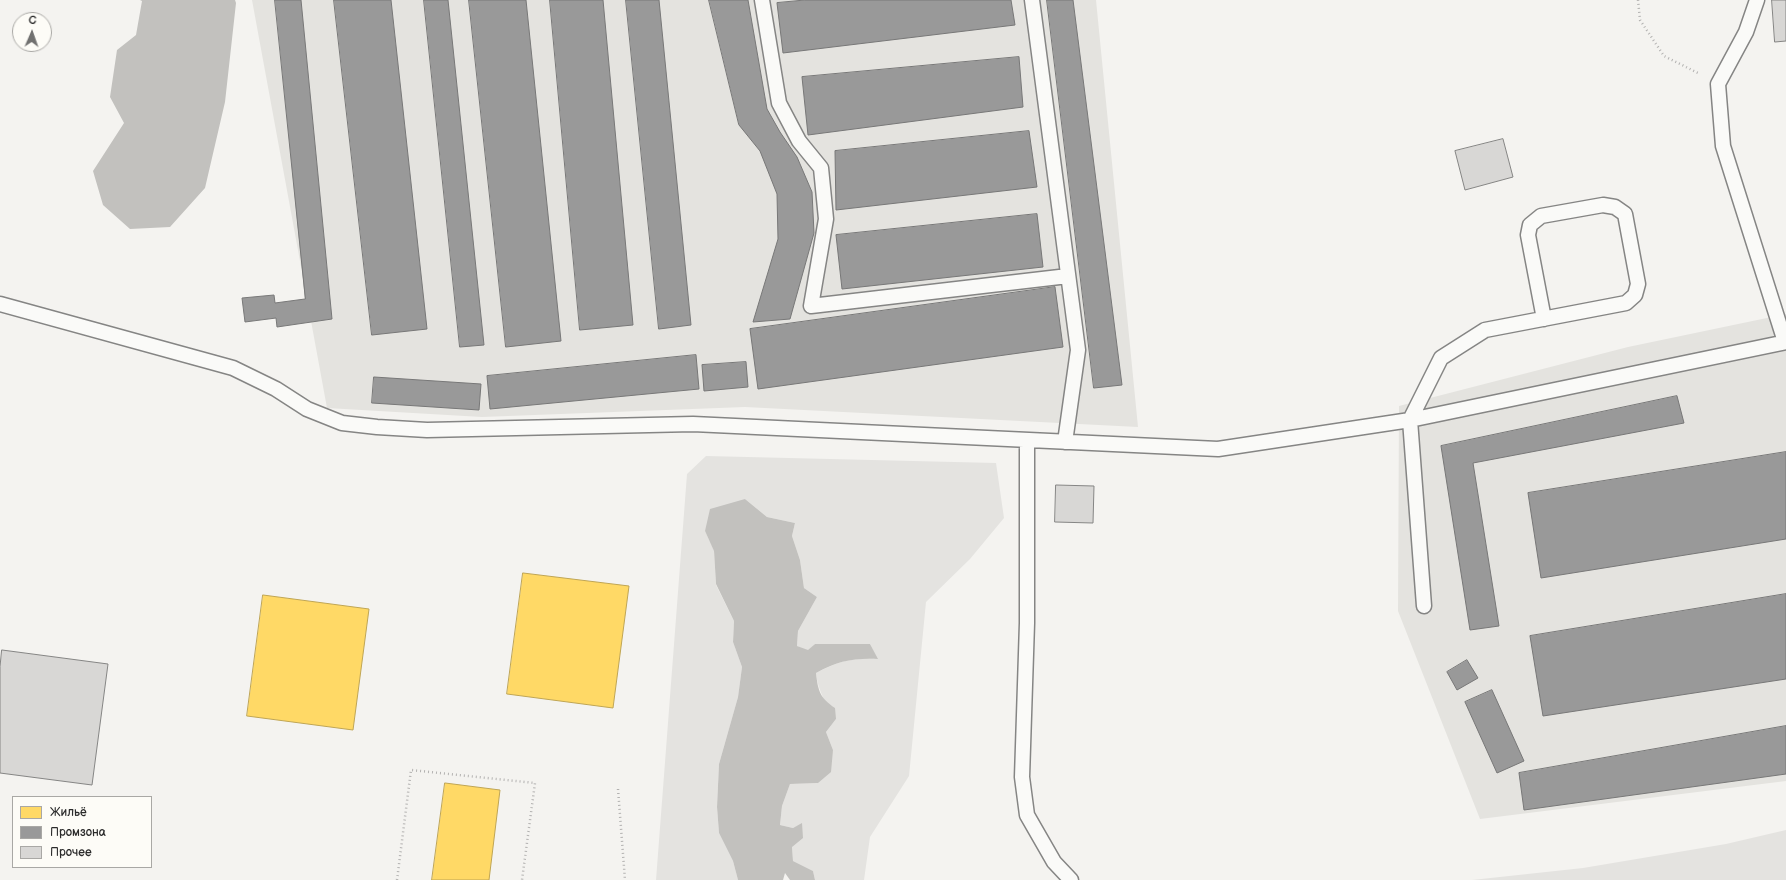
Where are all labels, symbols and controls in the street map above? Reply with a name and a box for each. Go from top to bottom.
north arrow [12,12,52,52]
text: С [28,14,36,27]
legend [12,796,152,868]
text: Жильё [50,805,87,820]
text: Промзона [50,825,106,840]
text: Прочее [50,845,92,860]

